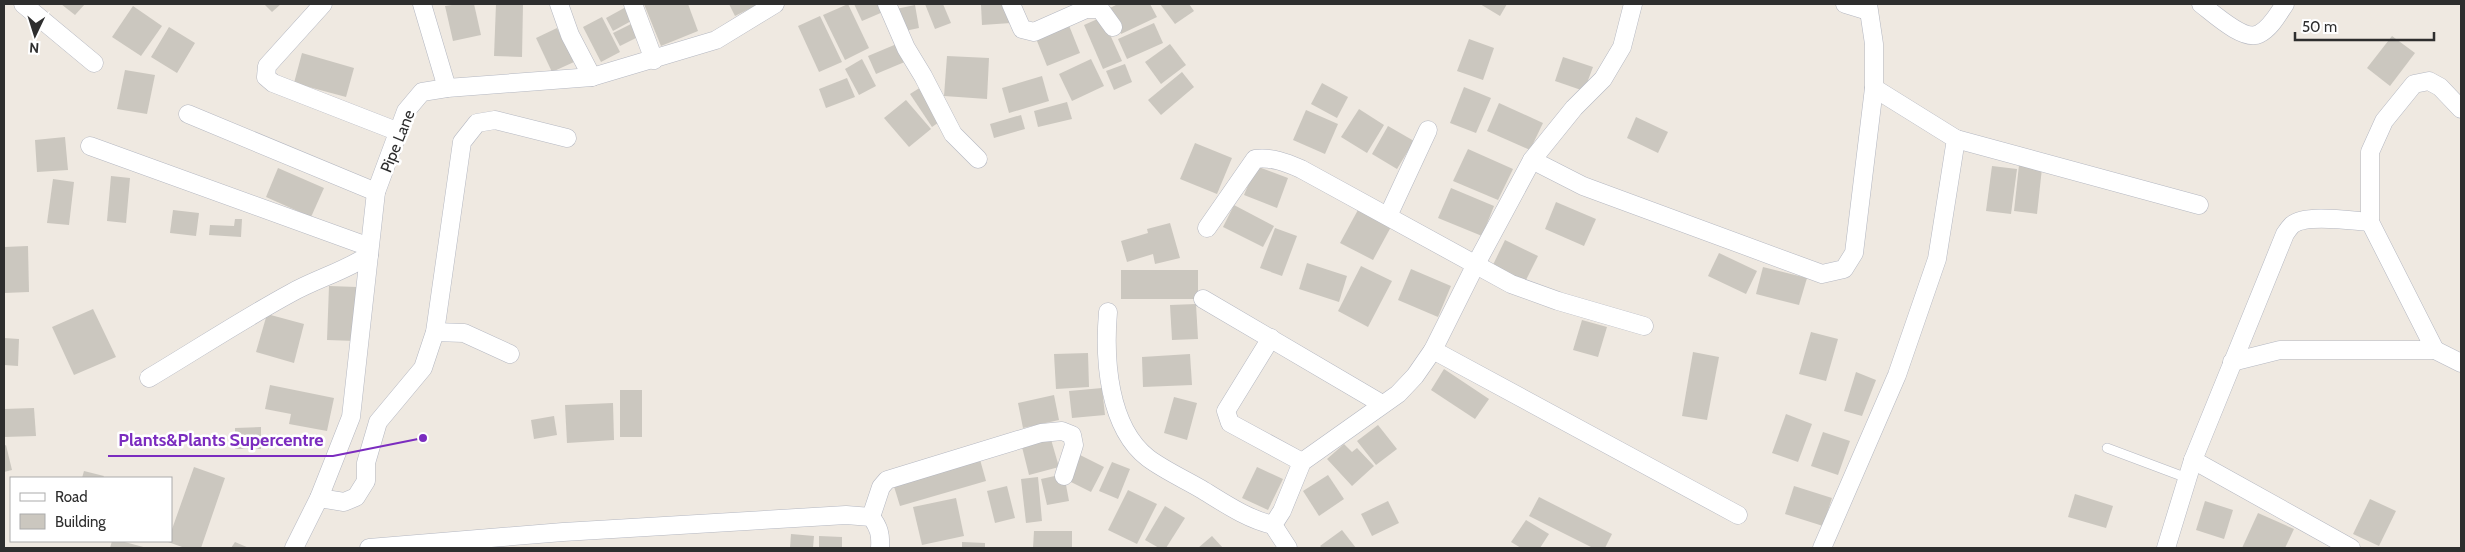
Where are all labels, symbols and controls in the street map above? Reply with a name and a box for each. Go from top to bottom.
north arrow [10,10,60,60]
scale bar [2295,10,2434,42]
text: 50 m [2302,18,2337,36]
text: N [29,39,40,57]
street label: Pipe Lane [376,107,419,175]
callout: Plants&Plants Supercentre [108,423,333,456]
text: Plants&Plants Supercentre [118,429,324,451]
legend [10,477,172,542]
text: Road [55,488,88,506]
text: Building [55,513,106,531]

